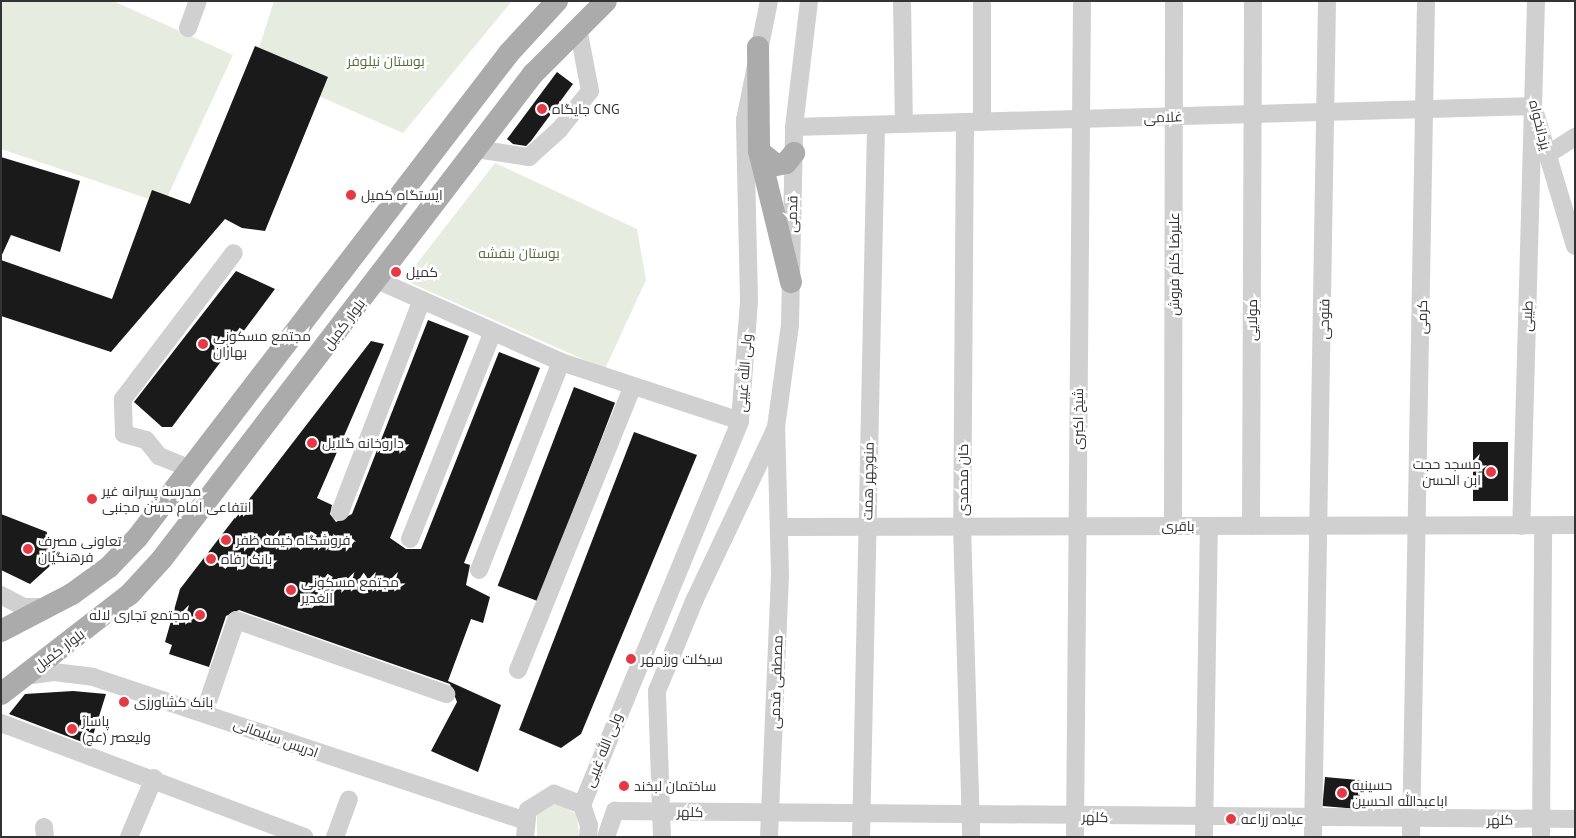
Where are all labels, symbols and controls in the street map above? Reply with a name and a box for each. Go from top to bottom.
park label: بوستان نیلوفر [347,53,425,69]
street label: یزدانخواه [1526,98,1554,152]
place label: جایگاه CNG [552,101,620,117]
marker: جایگاه CNG [536,103,548,115]
street label: غلامی [1143,108,1183,126]
place label: ایستگاه کمیل [361,187,443,203]
marker: ایستگاه کمیل [345,189,357,201]
street label: قدمی [783,195,801,233]
street label: علیرضا کلم فروش [1166,212,1182,316]
park label: بوستان بنفشه [478,245,560,261]
place label: کمیل [406,264,438,280]
marker: کمیل [390,266,402,278]
street label: بلوار کمیل [319,295,369,353]
street label: فتوحی [1315,298,1333,340]
street label: مولایی [1244,299,1260,341]
street label: کرمی [1413,300,1431,334]
street label: طیبی [1518,300,1536,332]
place label: مجتمع مسکونی بهاران [213,328,311,361]
street label: ولی الله غیبی [733,333,755,413]
marker: مجتمع مسکونی بهاران [197,338,209,350]
street label: شیخ اکبری [1070,388,1086,450]
place label: داروخانه گلایل [322,435,404,451]
marker: داروخانه گلایل [306,437,318,449]
street label: منوچهر همت [859,442,877,520]
street label: خان محمدی [955,444,971,516]
place label: مسجد حجت ابن الحسن [1413,456,1481,488]
marker: مسجد حجت ابن الحسن [1485,466,1497,478]
place label: مدرسه پسرانه غیر انتفاعی امام حسن مجنبی [102,483,252,516]
marker: مدرسه پسرانه غیر انتفاعی امام حسن مجنبی [86,493,98,505]
street label: باقری [1161,518,1195,534]
place label: فروشگاه خیمه ظفر [236,532,351,548]
place label: تعاونی مصرف فرهنگیان [38,533,121,566]
marker: فروشگاه خیمه ظفر [220,534,232,546]
marker: تعاونی مصرف فرهنگیان [22,543,34,555]
place label: بانک رفاه [221,551,272,567]
marker: بانک رفاه [205,553,217,565]
place label: مجتمع مسکونی الغدیر [301,574,399,606]
marker: مجتمع مسکونی الغدیر [285,584,297,596]
place label: مجتمع تجاری لاله [89,607,190,623]
marker: مجتمع تجاری لاله [194,609,206,621]
street label: بلوار کمیل [30,625,88,675]
street label: مصطفی قدمی [766,635,786,729]
place label: سیکلت ورزمهر [641,651,723,667]
marker: سیکلت ورزمهر [625,653,637,665]
place label: بانک کشاورزی [134,694,213,710]
marker: بانک کشاورزی [118,696,130,708]
street label: ولی الله غیبی [580,710,626,790]
place label: پاساژ ولیعصر (عج) [82,713,151,746]
street label: ادریس سلیمانی [231,715,321,761]
marker: پاساژ ولیعصر (عج) [66,723,78,735]
place label: حسینیه اباعبدالله الحسین [1352,777,1448,810]
place label: ساختمان لبخند [634,778,716,794]
marker: ساختمان لبخند [618,780,630,792]
marker: حسینیه اباعبدالله الحسین [1336,787,1348,799]
street label: کلهر [677,803,703,821]
street label: کلهر [1082,808,1108,826]
place label: عیاده زراعه [1241,811,1304,827]
street label: کلهر [1487,811,1513,829]
marker: عیاده زراعه [1225,813,1237,825]

